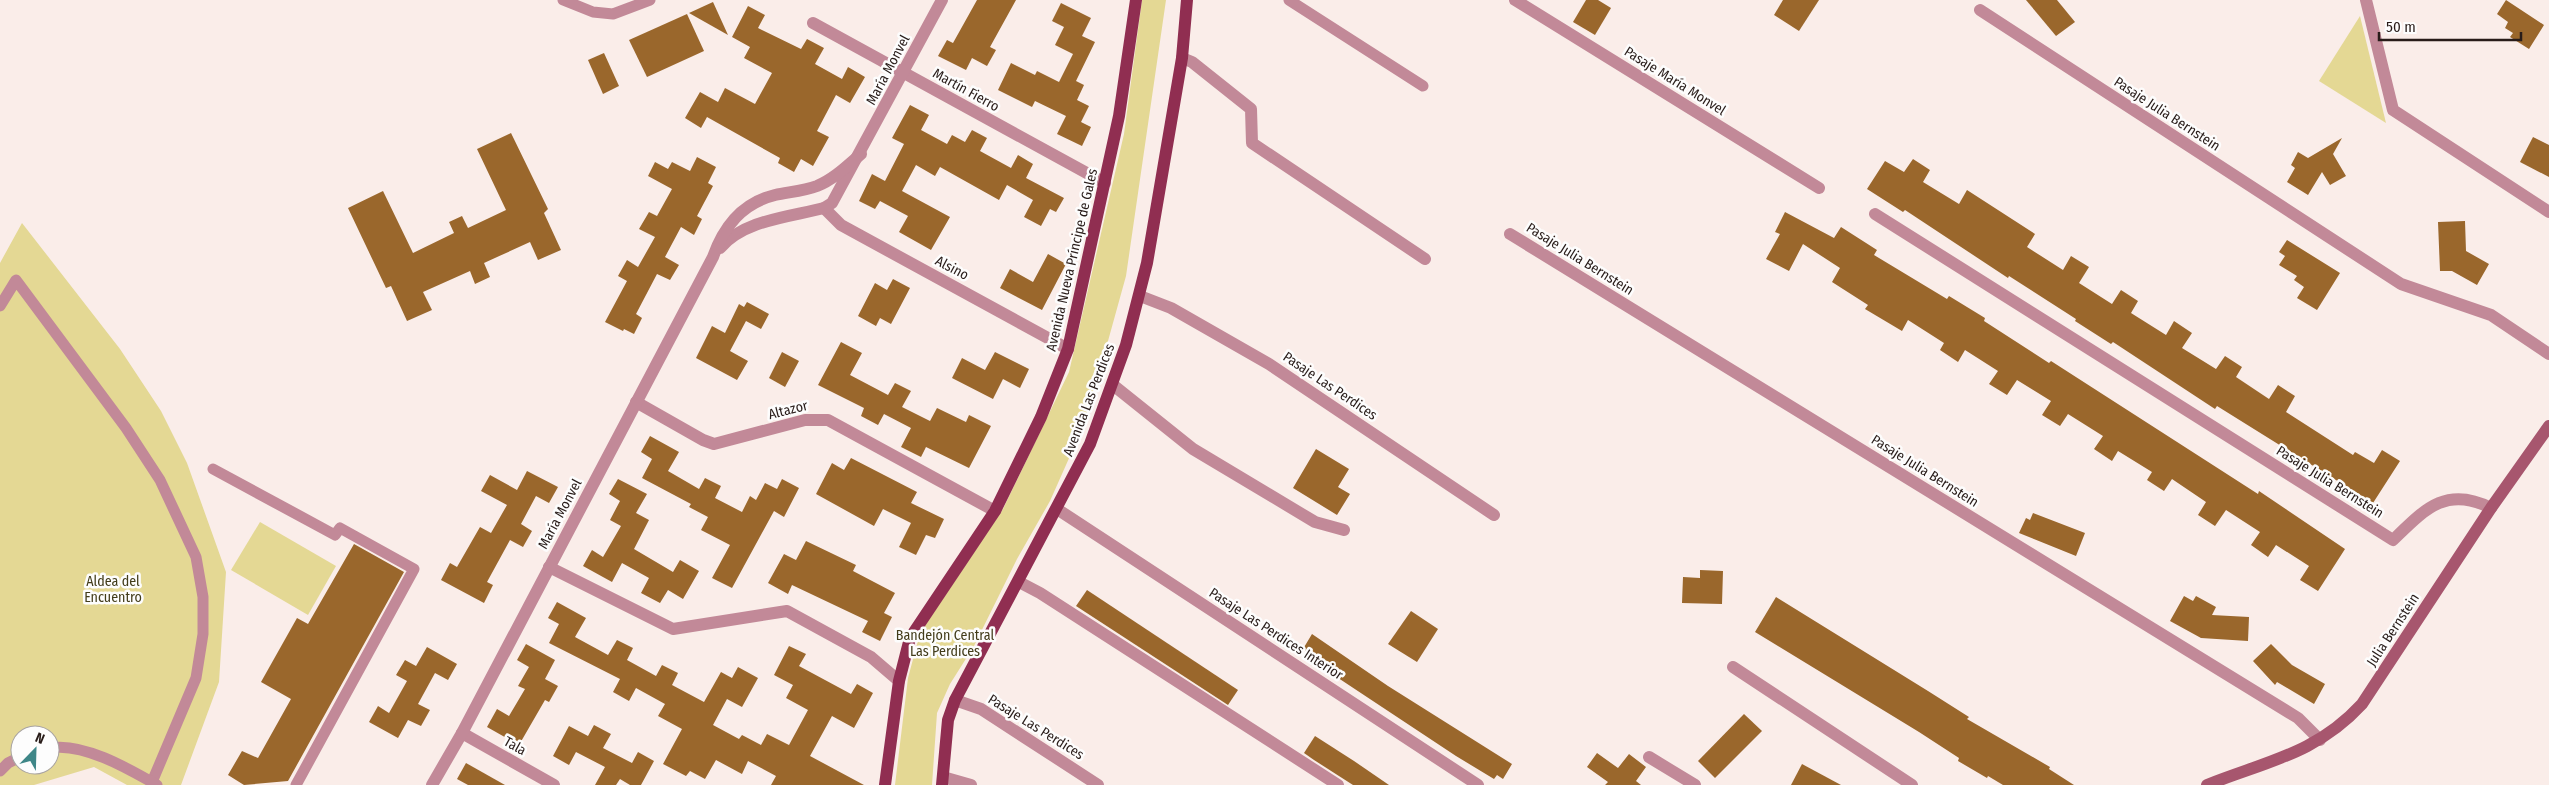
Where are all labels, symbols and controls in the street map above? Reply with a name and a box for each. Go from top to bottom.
scale bar [2379,10,2522,42]
text: 50 m [2386,18,2416,36]
street label: María Monvel [862,32,914,108]
street label: Pasaje María Monvel [1621,43,1729,119]
street label: Martín Fierro [930,65,1002,115]
street label: Pasaje Julia Bernstein [2111,73,2223,155]
street label: Avenida Nueva Príncipe de Gales [1043,167,1101,353]
street label: Pasaje Julia Bernstein [1523,219,1637,299]
street label: Alsino [932,252,972,284]
street label: Avenida Las Perdices [1060,341,1118,459]
street label: Pasaje Las Perdices [1280,348,1380,424]
street label: Altazor [766,397,810,423]
street label: Pasaje Julia Bernstein [1868,431,1982,511]
street label: Pasaje Julia Bernstein [2273,442,2387,522]
street label: María Monvel [534,476,586,552]
park label: Aldea del Encuentro [84,573,142,606]
street label: Pasaje Las Perdices Interior [1206,584,1346,684]
street label: Julia Bernstein [2363,590,2423,670]
park label: Bandejón Central Las Perdices [896,627,995,660]
street label: Pasaje Las Perdices [985,691,1087,763]
north arrow [10,725,60,775]
text: N [33,729,47,748]
street label: Tala [501,733,529,759]

